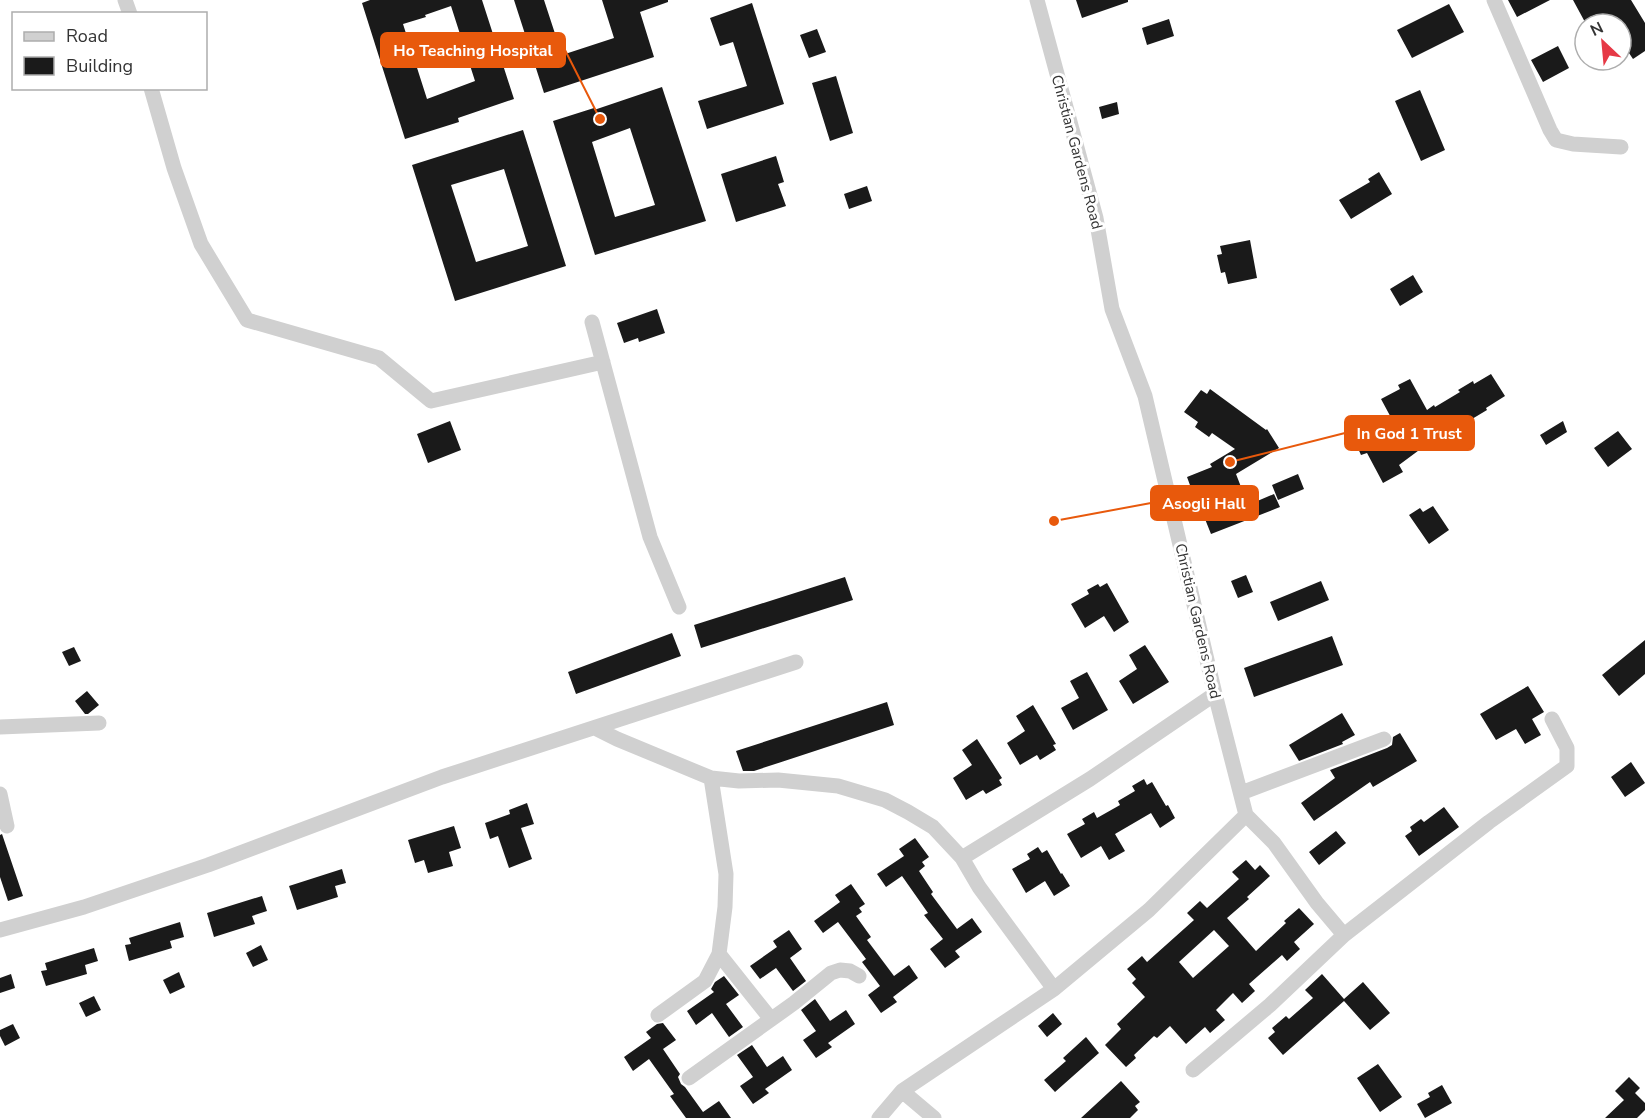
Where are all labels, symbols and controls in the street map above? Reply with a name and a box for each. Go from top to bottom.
legend [12,12,207,90]
north arrow [1573,12,1633,72]
text: N [1587,17,1607,42]
text: Road [66,24,108,48]
callout: Ho Teaching Hospital [381,33,565,67]
text: Ho Teaching Hospital [393,40,553,62]
text: Building [66,54,133,78]
street label: Christian Gardens Road [1047,73,1107,231]
callout: In God 1 Trust [1345,416,1474,450]
text: In God 1 Trust [1356,423,1462,445]
callout: Asogli Hall [1151,486,1258,520]
text: Asogli Hall [1162,493,1246,515]
street label: Christian Gardens Road [1170,541,1226,701]

